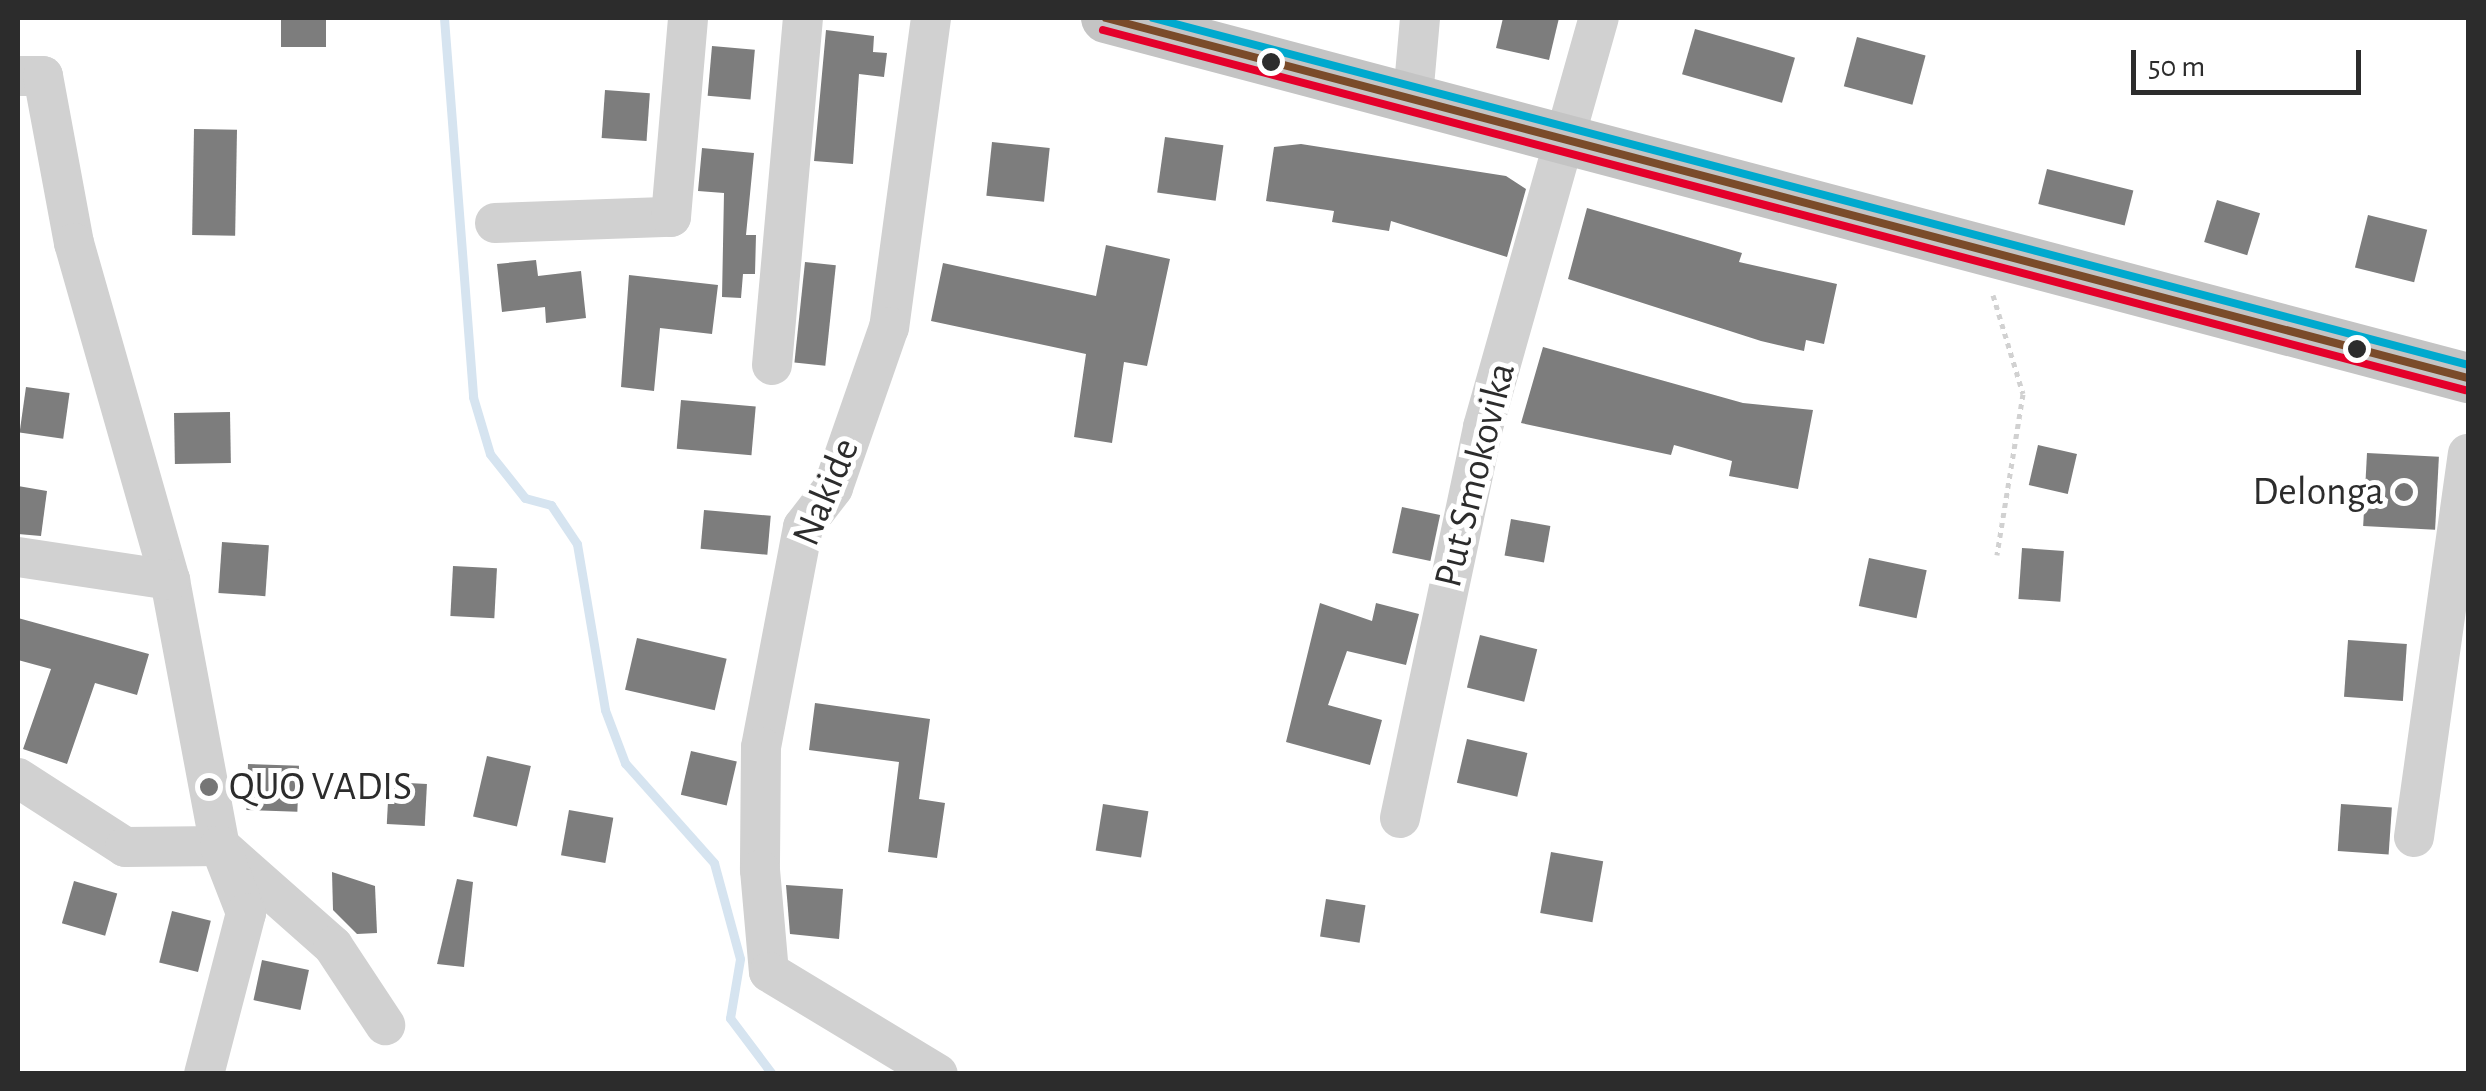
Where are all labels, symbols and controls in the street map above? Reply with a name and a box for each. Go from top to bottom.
scale bar [2136,30,2366,92]
unlabelled marker [1261,52,1281,72]
text: 50 m [2148,52,2205,82]
unlabelled marker [2347,339,2367,359]
street label: Put Smokovika [1424,358,1526,592]
street label: Nakide [782,431,870,553]
place label: Delonga [2253,468,2384,516]
marker: Delonga [2393,481,2415,503]
place label: QUO VADIS [229,763,412,811]
marker: QUO VADIS [198,776,220,798]

